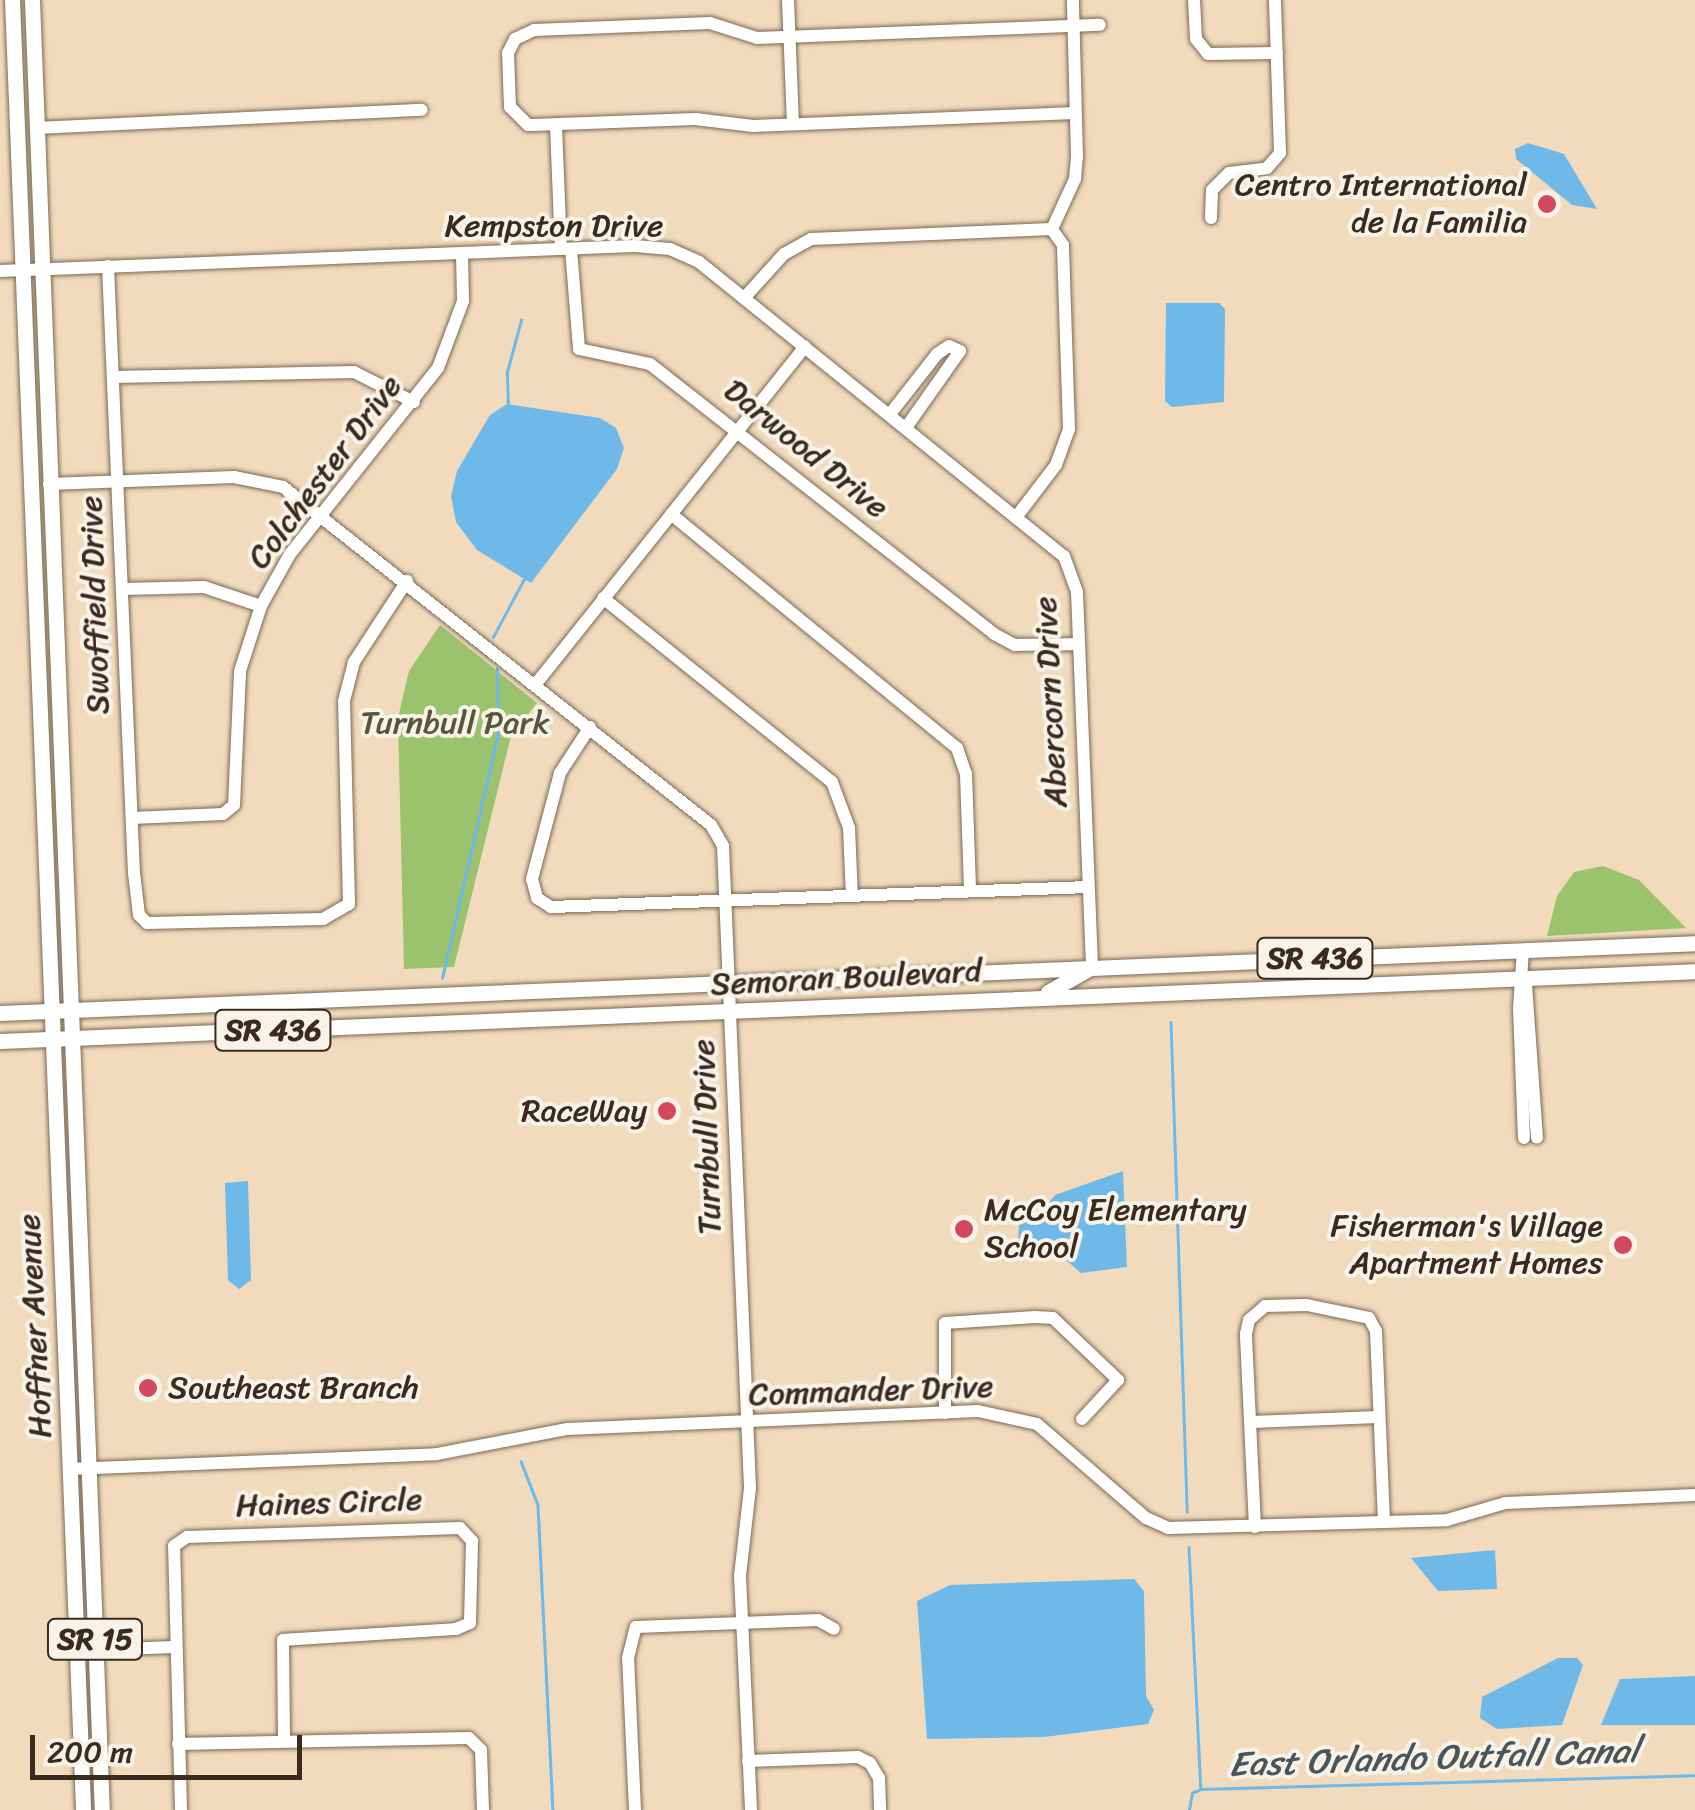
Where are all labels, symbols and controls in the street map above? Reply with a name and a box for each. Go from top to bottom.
place label: Centro International de la Familia [1233,167,1527,242]
marker: Centro International de la Familia [1536,193,1558,215]
street label: Kempston Drive [445,207,663,245]
street label: Colchester Drive [240,368,410,576]
street label: Darwood Drive [716,371,896,527]
street label: Swoffield Drive [72,495,118,715]
street label: Abercorn Drive [1026,595,1076,809]
park label: Turnbull Park [361,704,549,742]
road number: SR 436 [1255,933,1375,983]
street label: Semoran Boulevard [710,952,982,1004]
road number: SR 436 [213,1005,333,1055]
street label: Turnbull Drive [684,1039,730,1235]
place label: RaceWay [521,1092,647,1130]
marker: RaceWay [656,1100,678,1122]
place label: McCoy Elementary School [984,1192,1249,1267]
place label: Fisherman's Village Apartment Homes [1331,1208,1603,1283]
street label: Hoffner Avenue [10,1213,60,1439]
marker: McCoy Elementary School [953,1218,975,1240]
marker: Fisherman's Village Apartment Homes [1612,1234,1634,1256]
street label: Commander Drive [748,1368,994,1414]
place label: Southeast Branch [168,1369,419,1407]
marker: Southeast Branch [137,1377,159,1399]
street label: Haines Circle [235,1481,423,1525]
road number: SR 15 [45,1614,145,1664]
scale bar [35,1715,308,1777]
text: 200 m [47,1725,133,1779]
water label: East Orlando Outfall Canal [1228,1729,1640,1785]

